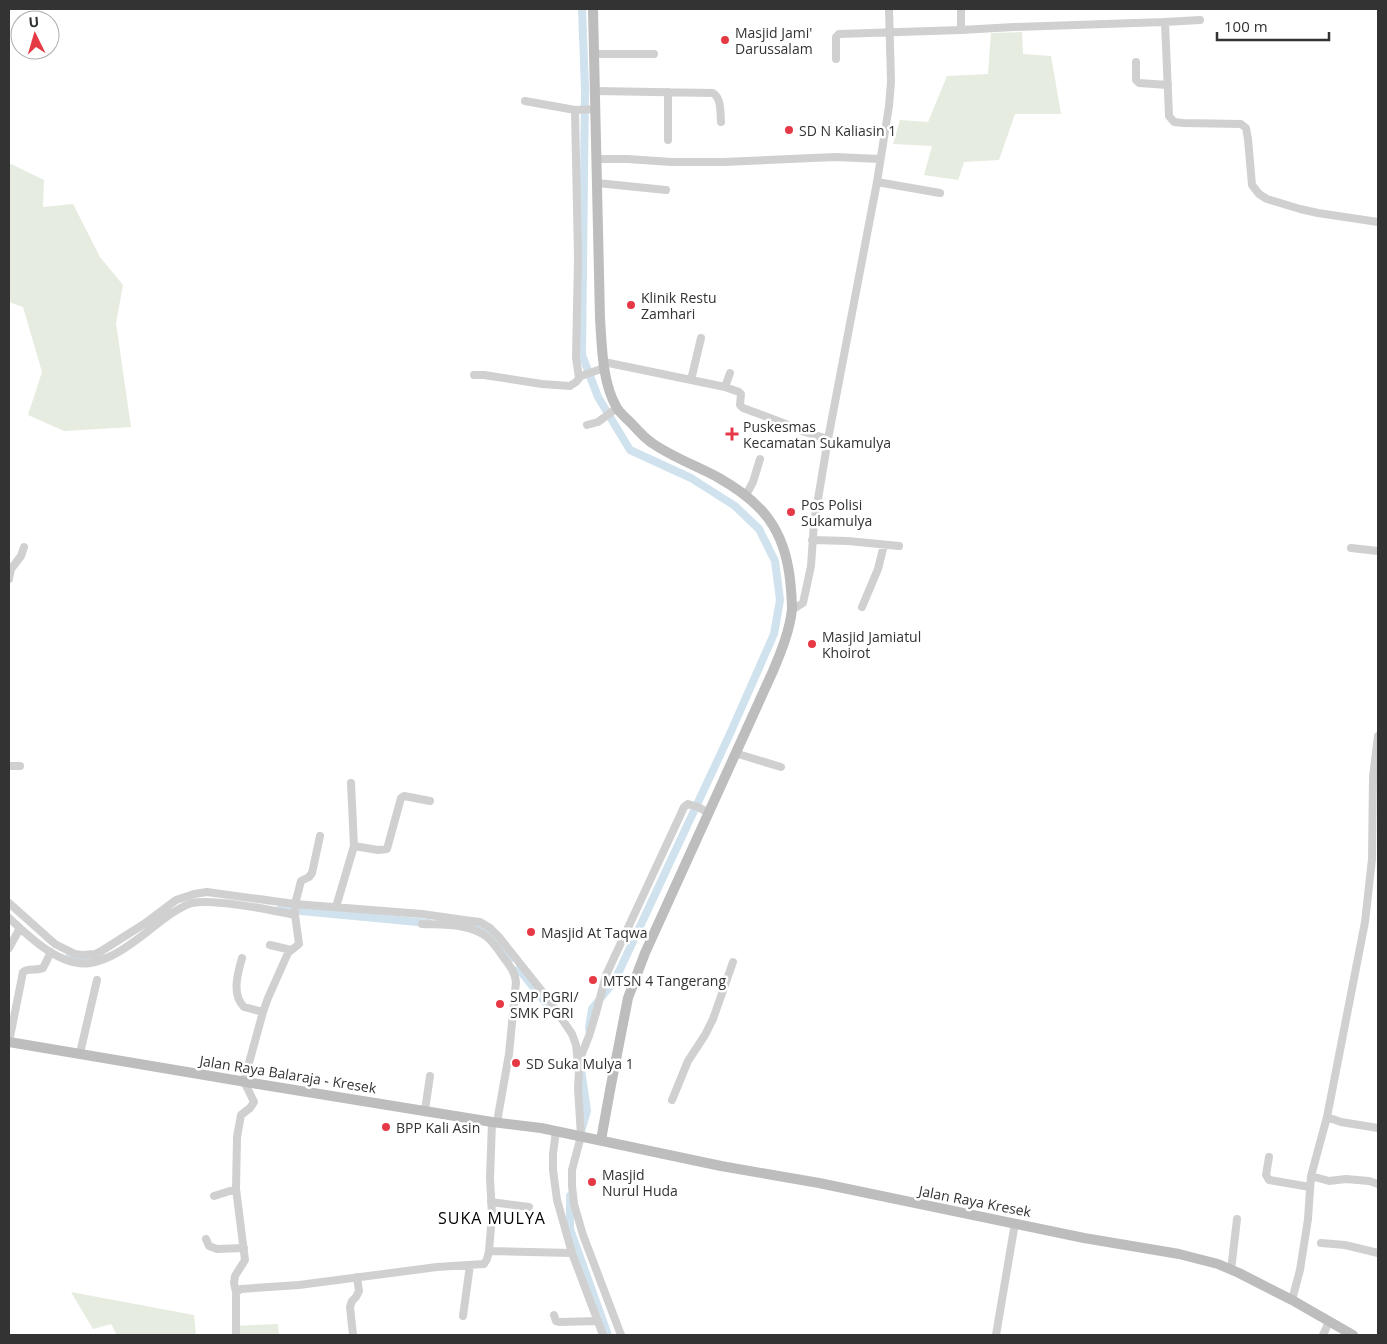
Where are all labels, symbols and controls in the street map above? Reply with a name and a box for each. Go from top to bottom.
north arrow [10,10,60,60]
scale bar [1217,10,1330,42]
text: U [28,12,40,31]
text: 100 m [1224,16,1268,36]
place label: Masjid Jami' Darussalam [735,23,813,58]
marker: Masjid Jami' Darussalam [719,34,731,46]
place label: SD N Kaliasin 1 [799,121,896,140]
marker: SD N Kaliasin 1 [783,124,795,136]
place label: Klinik Restu Zamhari [641,288,717,323]
marker: Klinik Restu Zamhari [625,299,637,311]
place label: Puskesmas Kecamatan Sukamulya [743,417,891,452]
marker: Puskesmas Kecamatan Sukamulya [725,427,739,441]
place label: Pos Polisi Sukamulya [801,495,872,530]
marker: Pos Polisi Sukamulya [785,506,797,518]
place label: Masjid Jamiatul Khoirot [822,627,921,662]
marker: Masjid Jamiatul Khoirot [806,638,818,650]
place label: Masjid At Taqwa [541,923,647,942]
marker: Masjid At Taqwa [525,926,537,938]
place label: MTSN 4 Tangerang [603,971,726,990]
marker: MTSN 4 Tangerang [587,974,599,986]
place label: SMP PGRI/ SMK PGRI [510,987,579,1022]
marker: SMP PGRI/ SMK PGRI [494,998,506,1010]
street label: Jalan Raya Balaraja - Kresek [196,1050,378,1097]
place label: SD Suka Mulya 1 [526,1054,634,1073]
marker: SD Suka Mulya 1 [510,1057,522,1069]
place label: BPP Kali Asin [396,1118,480,1137]
marker: BPP Kali Asin [380,1121,392,1133]
place label: Masjid Nurul Huda [602,1165,678,1200]
marker: Masjid Nurul Huda [586,1176,598,1188]
street label: Jalan Raya Kresek [915,1180,1033,1221]
district label: SUKA MULYA [438,1207,546,1229]

